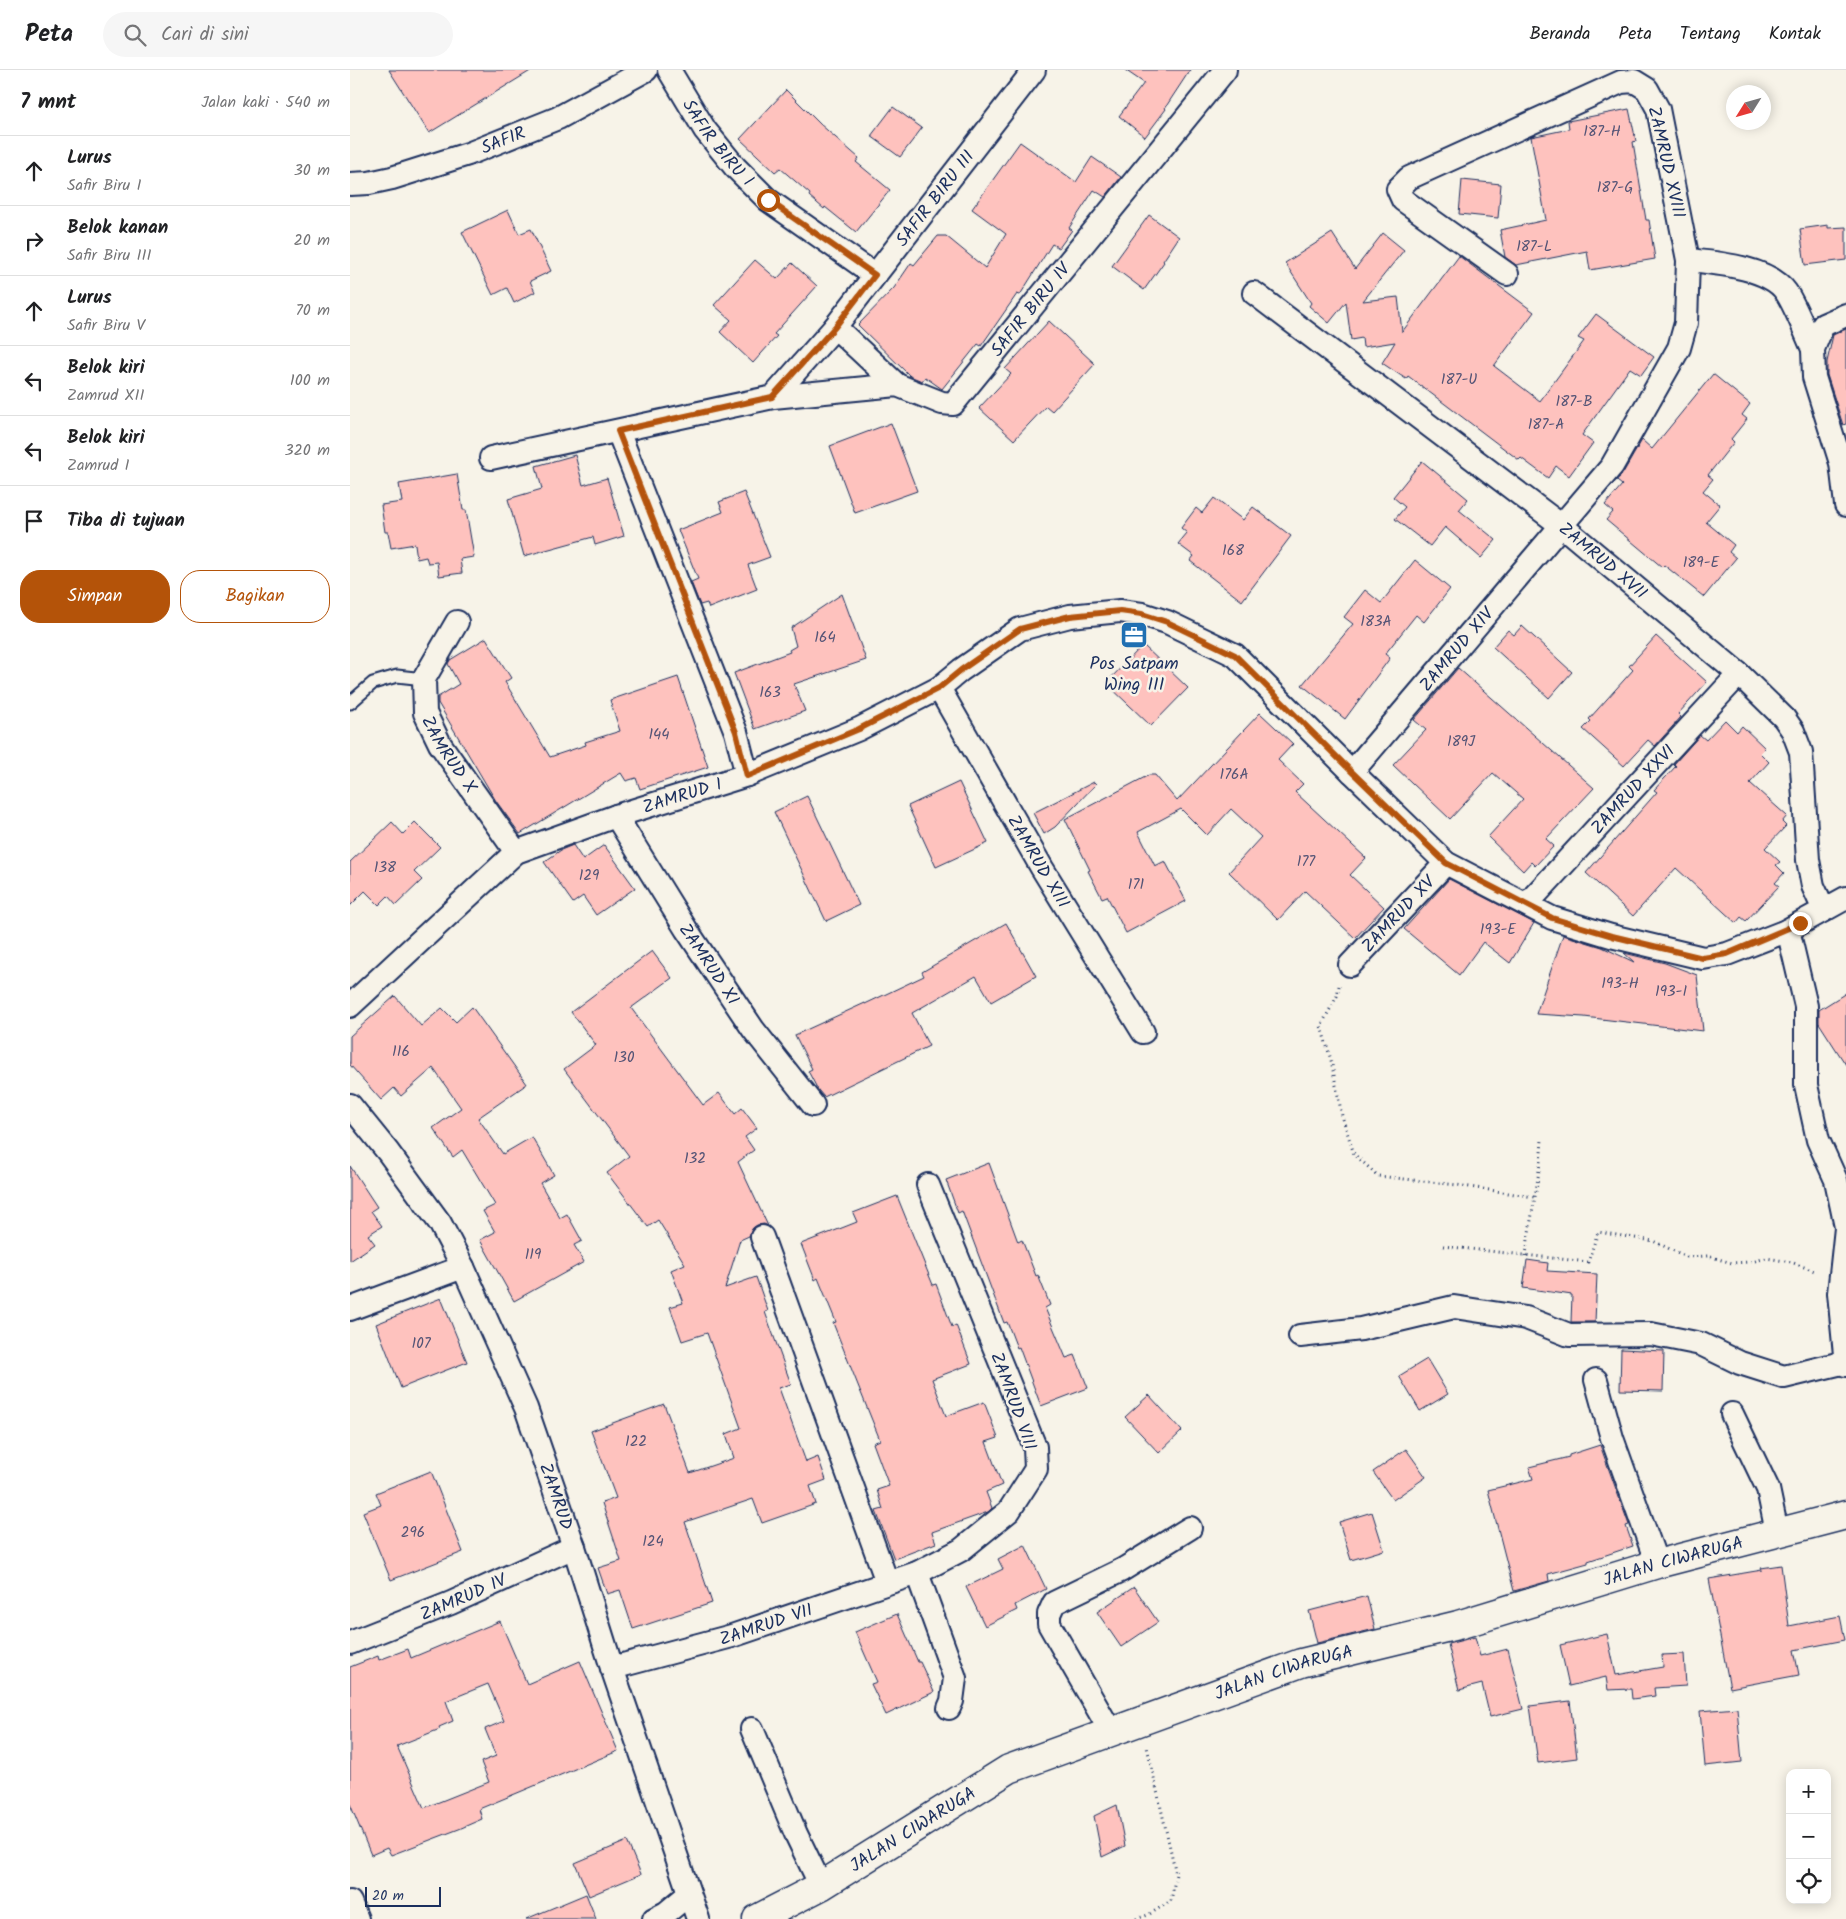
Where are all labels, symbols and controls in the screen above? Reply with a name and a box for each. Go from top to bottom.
search box [103,12,453,57]
text: Peta [25,15,73,54]
text: Cari di sini [161,20,249,50]
text: Beranda [1530,20,1591,49]
text: Peta [1619,20,1652,49]
text: Tentang [1680,20,1741,49]
text: Kontak [1769,20,1821,49]
icon: search [121,21,149,49]
north arrow [1726,85,1771,130]
text: 7 mnt [20,86,76,119]
text: Jalan kaki · 540 m [201,90,330,115]
street label: SAFIR BIRU I [674,94,760,194]
street label: ZAMRUD XVIII [1639,104,1692,221]
street label: SAFIR [477,119,530,163]
house number: 187-H [1583,120,1621,144]
text: Lurus [67,143,112,173]
street label: SAFIR BIRU III [889,144,983,254]
icon: ahead [20,157,48,185]
text: 30 m [294,158,330,183]
text: Safir Biru I [67,173,142,198]
house number: 187-G [1597,176,1633,200]
route start [757,189,780,212]
text: Belok kanan [67,213,168,243]
icon: right [20,227,48,255]
text: 20 m [294,228,330,253]
house number: 187-L [1516,235,1552,259]
text: Safir Biru III [67,243,151,268]
street label: SAFIR BIRU IV [984,256,1079,364]
text: Lurus [67,283,112,313]
icon: ahead [20,297,48,325]
text: 70 m [295,298,330,323]
text: Safir Biru V [67,313,145,338]
text: Belok kiri [67,353,145,383]
icon: left [20,367,48,395]
text: 100 m [290,368,330,393]
house number: 187-U [1441,368,1477,392]
text: Zamrud XII [67,383,144,408]
house number: 187-B [1555,390,1593,414]
house number: 187-A [1528,413,1564,437]
text: Belok kiri [67,423,145,453]
icon: left [20,437,48,465]
text: 320 m [284,438,330,463]
text: Zamrud I [67,453,130,478]
text: Tiba di tujuan [67,506,185,536]
icon: arrive [20,507,48,535]
street label: ZAMRUD XVII [1551,516,1653,608]
house number: 168 [1222,539,1245,563]
house number: 189-E [1683,551,1721,575]
button: Simpan [20,570,170,623]
button: Bagikan [180,570,330,623]
street label: ZAMRUD XIV [1413,601,1503,699]
house number: 183A [1360,610,1392,634]
office icon: Pos Satpam Wing III [1119,620,1149,650]
house number: 164 [814,626,836,650]
place label: Pos Satpam Wing III [1089,650,1179,700]
house number: 163 [759,681,781,705]
street label: ZAMRUD X [412,711,484,801]
house number: 144 [648,723,670,747]
house number: 189J [1447,730,1476,754]
street label: ZAMRUD XXVI [1585,739,1683,842]
house number: 176A [1219,763,1249,787]
street label: ZAMRUD I [639,771,726,823]
street label: ZAMRUD XIII [999,810,1077,915]
house number: 177 [1297,850,1316,874]
house number: 138 [374,856,397,880]
house number: 129 [579,864,600,888]
street label: ZAMRUD XV [1355,869,1444,960]
house number: 171 [1128,873,1144,897]
route end [1789,912,1812,935]
street label: ZAMRUD XI [670,918,746,1012]
house number: 193-E [1480,918,1517,942]
house number: 193-H [1601,972,1639,996]
house number: 193-I [1655,980,1687,1004]
house number: 116 [392,1040,410,1064]
house number: 130 [614,1046,635,1070]
house number: 132 [684,1147,706,1171]
house number: 119 [525,1243,542,1267]
house number: 107 [411,1332,432,1356]
street label: ZAMRUD VIII [981,1348,1044,1455]
house number: 122 [625,1430,647,1454]
street label: ZAMRUD [530,1459,580,1535]
house number: 296 [401,1521,425,1545]
street label: JALAN CIWARUGA [1600,1529,1747,1596]
house number: 124 [642,1530,664,1554]
street label: ZAMRUD IV [416,1566,513,1630]
street label: ZAMRUD VII [716,1596,817,1655]
street label: JALAN CIWARUGA [1211,1638,1356,1709]
map controls [1786,1769,1831,1904]
button: + [1786,1769,1831,1814]
street label: JALAN CIWARUGA [845,1780,982,1881]
button: − [1786,1814,1831,1859]
button: locate [1786,1859,1831,1904]
scale bar [365,1884,441,1907]
text: 20 m [372,1885,404,1907]

